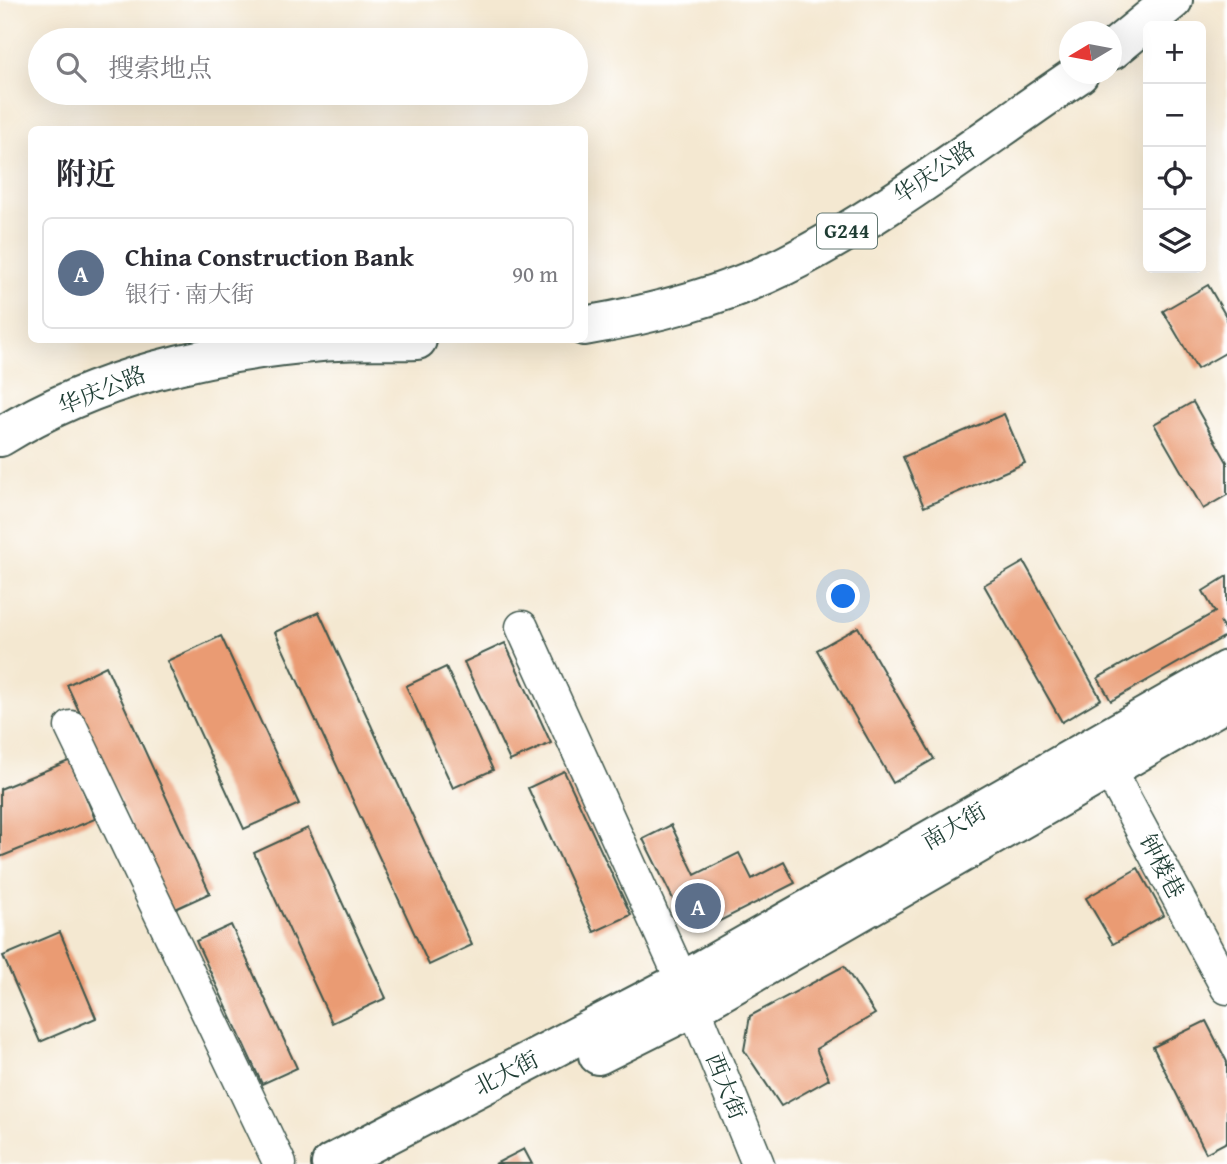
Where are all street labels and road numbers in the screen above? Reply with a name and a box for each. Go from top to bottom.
street label: 华庆公路 [886,132,981,211]
road number: G244 [817,214,877,248]
street label: 华庆公路 [53,357,151,422]
street label: 南大街 [916,794,992,857]
street label: 钟楼巷 [1132,828,1193,904]
street label: 北大街 [468,1042,544,1103]
street label: 西大街 [698,1048,755,1124]

